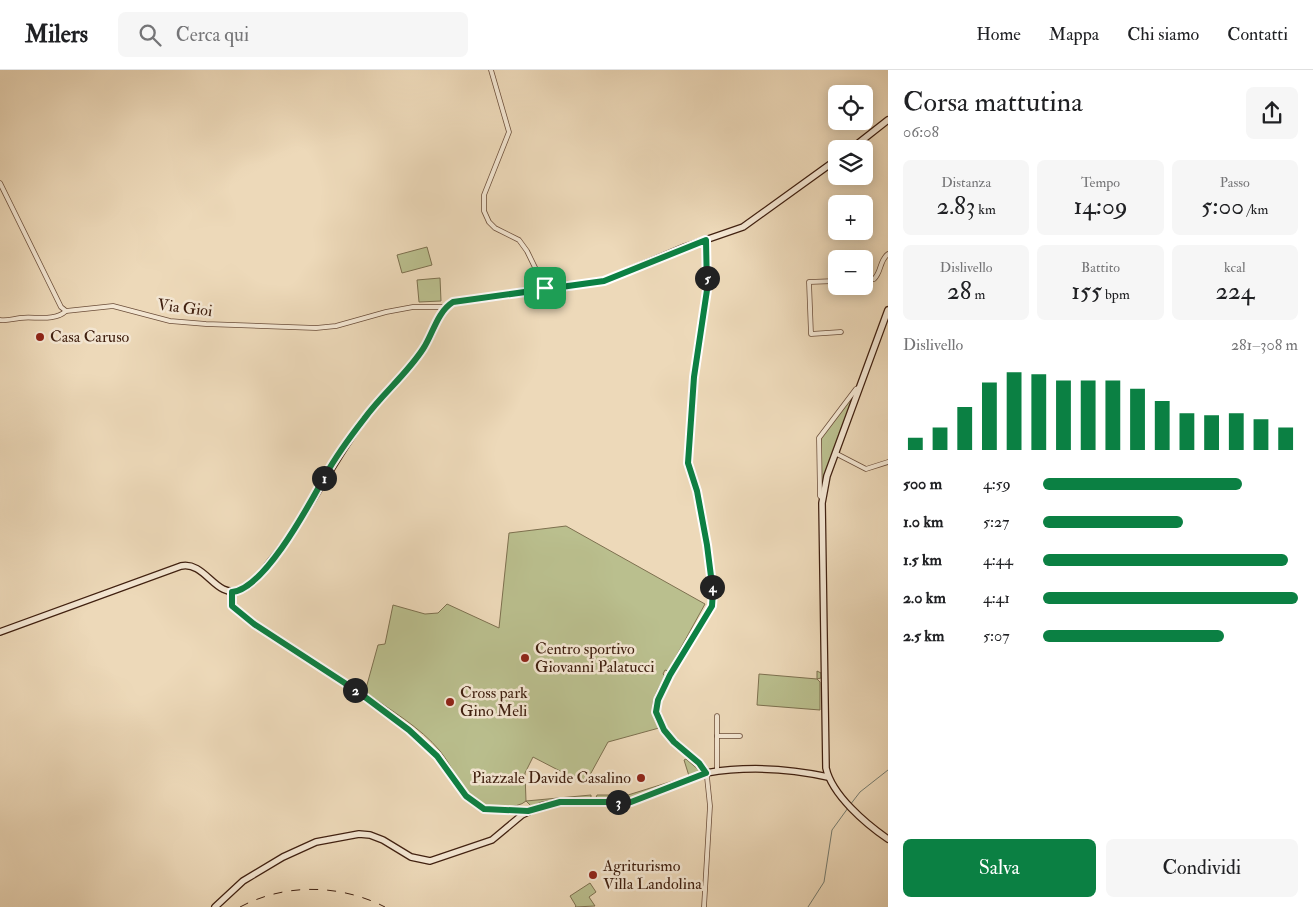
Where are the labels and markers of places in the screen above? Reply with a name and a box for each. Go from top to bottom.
pin: 5 [694,266,720,290]
pin [524,267,566,309]
place label: Casa Caruso [50,327,130,347]
marker: Casa Caruso [34,331,46,343]
pin: 1 [312,466,336,490]
pin: 4 [700,574,724,600]
place label: Centro sportivo Giovanni Palatucci [535,639,655,677]
marker: Centro sportivo Giovanni Palatucci [519,652,531,664]
pin: 2 [342,678,368,702]
place label: Cross park Gino Meli [460,683,528,721]
marker: Cross park Gino Meli [444,696,456,708]
place label: Piazzale Davide Casalino [472,768,631,788]
marker: Piazzale Davide Casalino [635,772,647,784]
pin: 3 [606,790,630,814]
place label: Agriturismo Villa Landolina [602,856,702,894]
marker: Agriturismo Villa Landolina [587,869,599,881]

